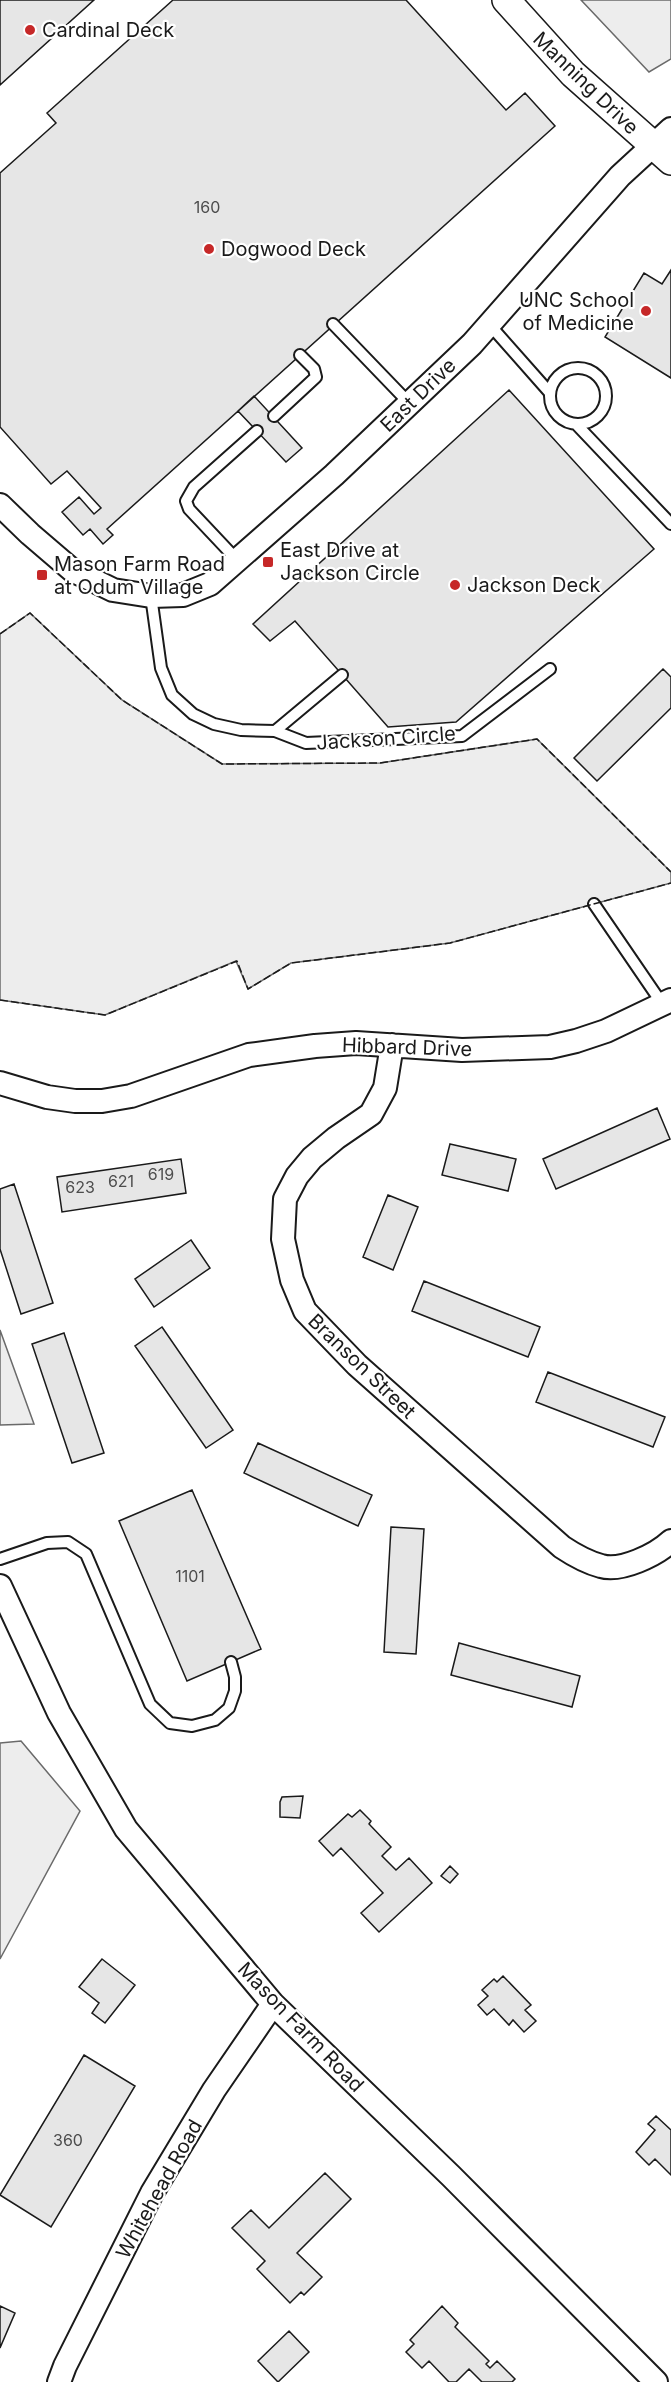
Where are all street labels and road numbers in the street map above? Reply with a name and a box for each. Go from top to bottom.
street label: Manning Drive [528,27,644,139]
street label: East Drive [375,353,461,437]
street label: Jackson Circle [316,721,456,755]
street label: Hibbard Drive [341,1033,473,1061]
street label: Branson Street [303,1309,421,1424]
street label: Mason Farm Road [233,1957,369,2097]
street label: Whitehead Road [111,2115,207,2263]

